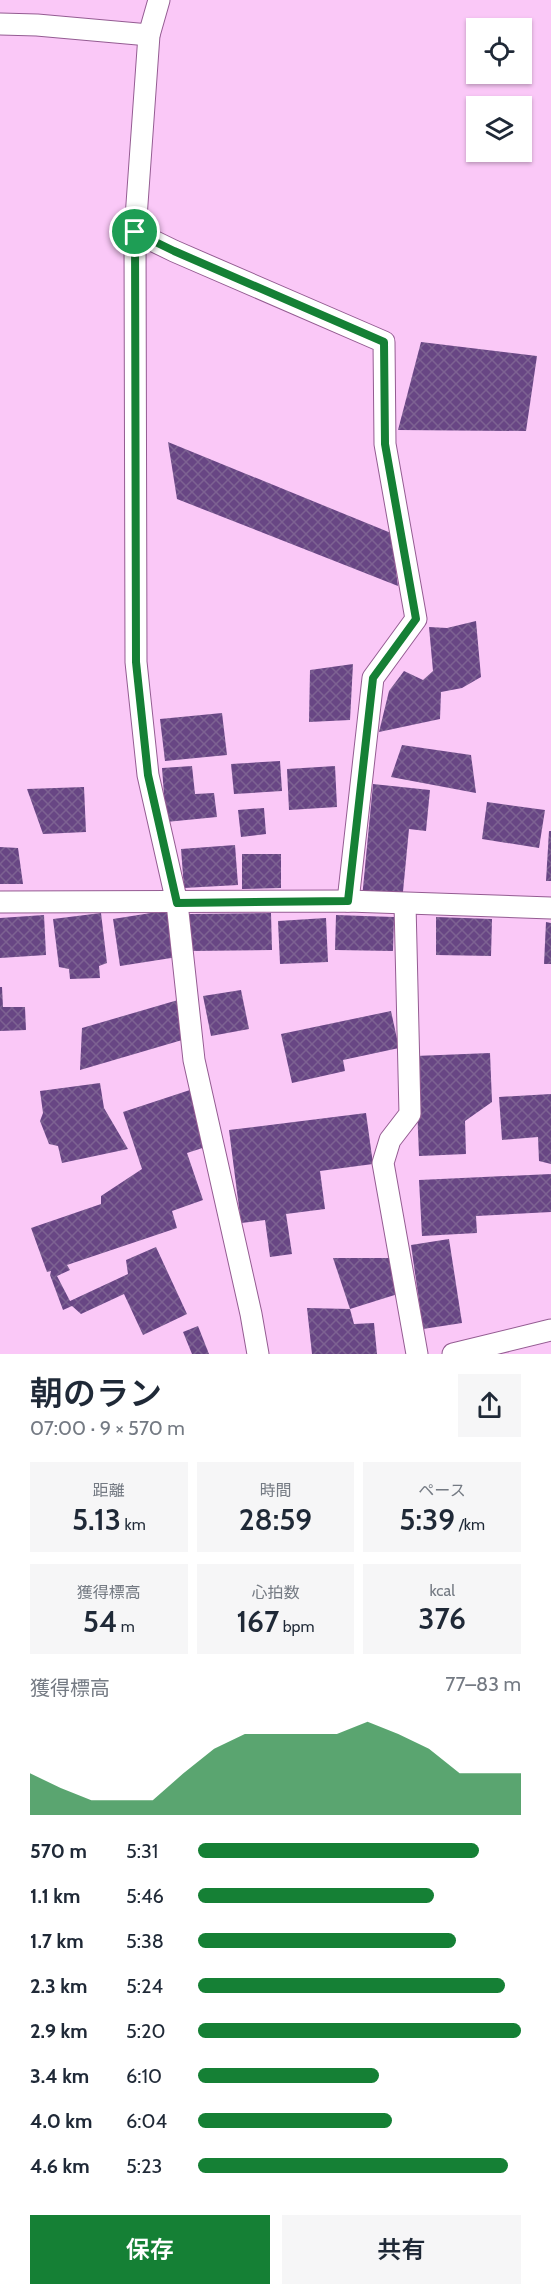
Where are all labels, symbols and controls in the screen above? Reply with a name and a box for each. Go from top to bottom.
map controls [466,18,532,162]
button: locate [466,18,532,84]
button: layers [466,96,532,162]
pin [109,206,160,257]
icon: arrive [118,215,151,248]
text: 朝のラン [30,1373,162,1413]
button: share [458,1374,521,1437]
text: 07:00 · 9 × 570 m [30,1416,185,1440]
text: 距離 [93,1481,125,1500]
text: 時間 [259,1481,292,1500]
text: ペース [419,1481,466,1500]
text: 5.13 [72,1501,121,1538]
text: 28:59 [239,1501,312,1538]
text: 5:39 [399,1501,455,1538]
text: km [121,1515,146,1534]
text: /km [455,1515,485,1534]
text: kcal [429,1581,455,1600]
text: 獲得標高 [77,1583,141,1602]
text: 心拍数 [251,1583,300,1602]
text: 376 [418,1600,466,1637]
text: 54 [83,1603,117,1640]
text: 167 [236,1603,279,1640]
text: m [117,1617,135,1636]
text: bpm [279,1617,315,1636]
text: 77–83 m [445,1672,521,1696]
text: 獲得標高 [30,1676,110,1700]
text: 570 m [30,1839,87,1863]
text: 5:31 [126,1839,158,1863]
text: 1.1 km [30,1884,80,1908]
text: 5:46 [126,1884,164,1908]
text: 1.7 km [30,1929,84,1953]
text: 5:38 [126,1929,164,1953]
text: 2.3 km [30,1974,87,1998]
text: 5:24 [126,1974,163,1998]
text: 2.9 km [30,2019,88,2043]
text: 5:20 [126,2019,165,2043]
text: 3.4 km [30,2064,89,2088]
text: 6:10 [126,2064,162,2088]
text: 4.0 km [30,2109,92,2133]
text: 6:04 [126,2109,167,2133]
text: 4.6 km [30,2154,90,2178]
text: 5:23 [126,2154,162,2178]
button: 保存 [30,2215,270,2284]
button: 共有 [282,2215,521,2284]

